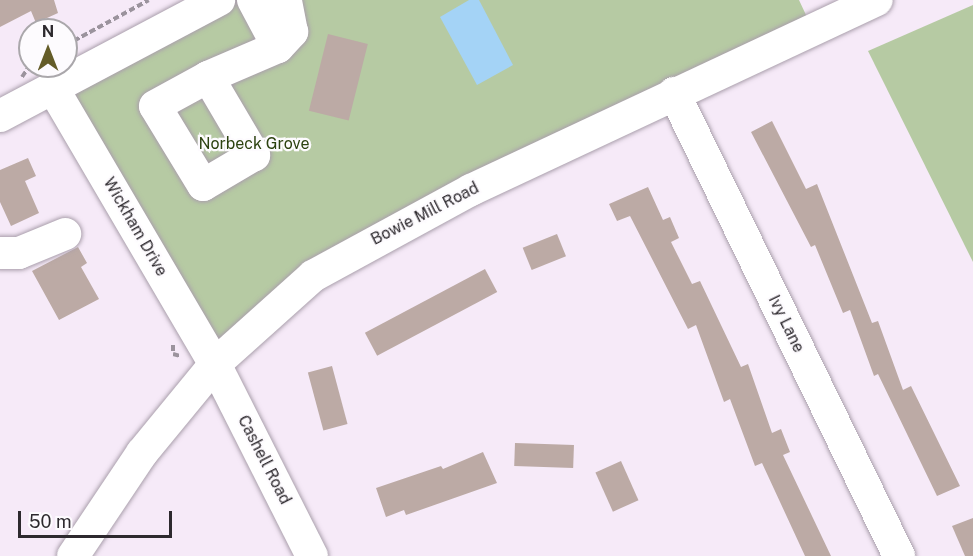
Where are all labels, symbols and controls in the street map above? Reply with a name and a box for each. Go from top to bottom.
north arrow [18,18,78,78]
text: N [42,22,54,41]
park label: Norbeck Grove [198,134,310,154]
street label: Wickham Drive [99,174,171,280]
street label: Bowie Mill Road [368,179,482,249]
street label: Ivy Lane [764,292,808,356]
street label: Cashell Road [233,412,295,508]
scale bar [21,499,176,537]
text: 50 m [29,511,72,532]

